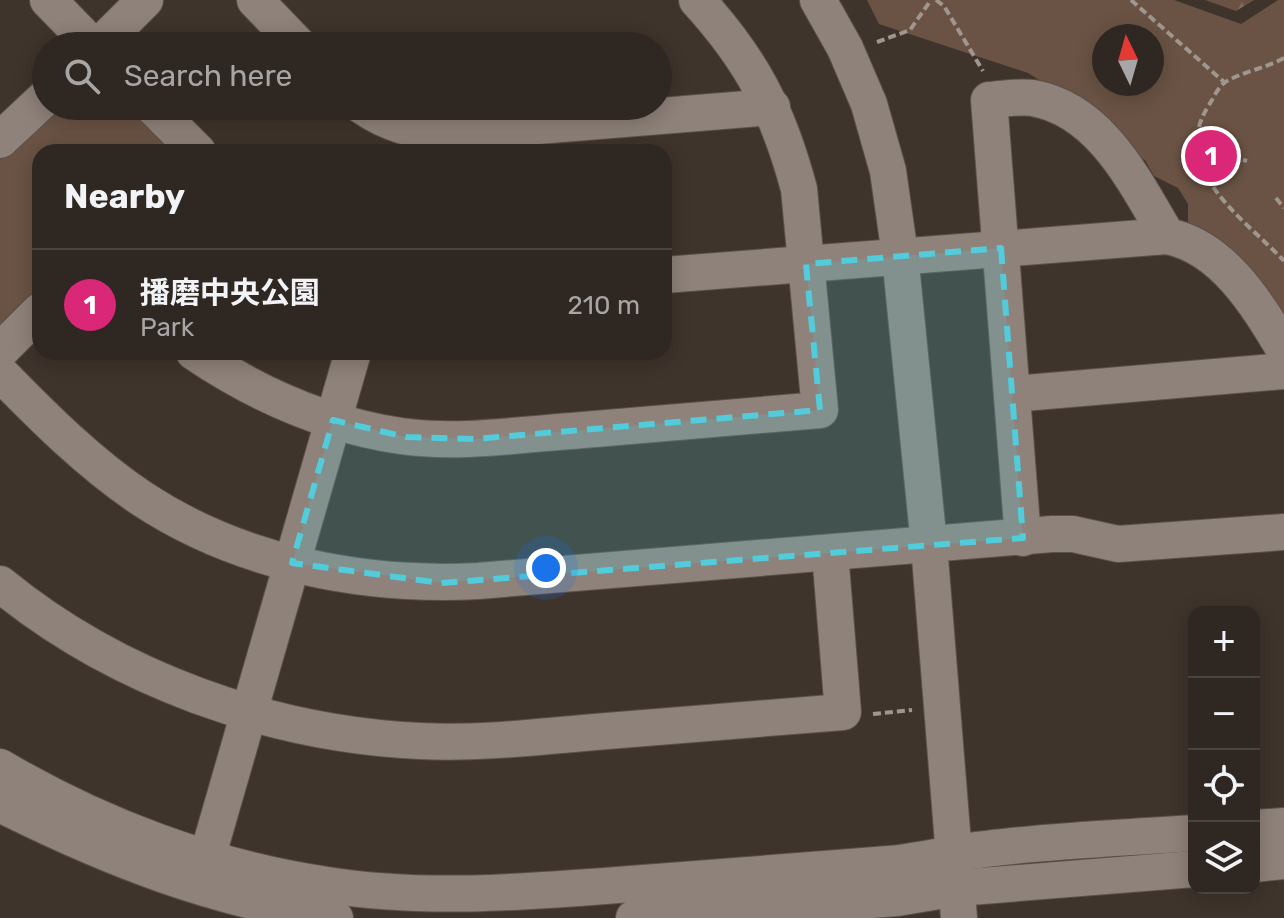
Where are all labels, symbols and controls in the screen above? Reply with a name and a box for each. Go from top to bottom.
north arrow [1092,24,1164,96]
search box [32,32,672,120]
icon: search [60,54,104,98]
text: Search here [124,58,292,94]
pin: 1 [1185,126,1237,186]
text: Nearby [64,176,185,217]
text: 播磨中央公園 [140,275,320,311]
text: 1 [84,290,96,321]
text: 210 m [568,290,640,321]
text: Park [140,312,194,343]
your location [526,548,566,588]
map controls [1188,606,1260,894]
button: + [1188,606,1260,678]
button: − [1188,678,1260,750]
button: locate [1188,750,1260,822]
button: layers [1188,822,1260,894]

